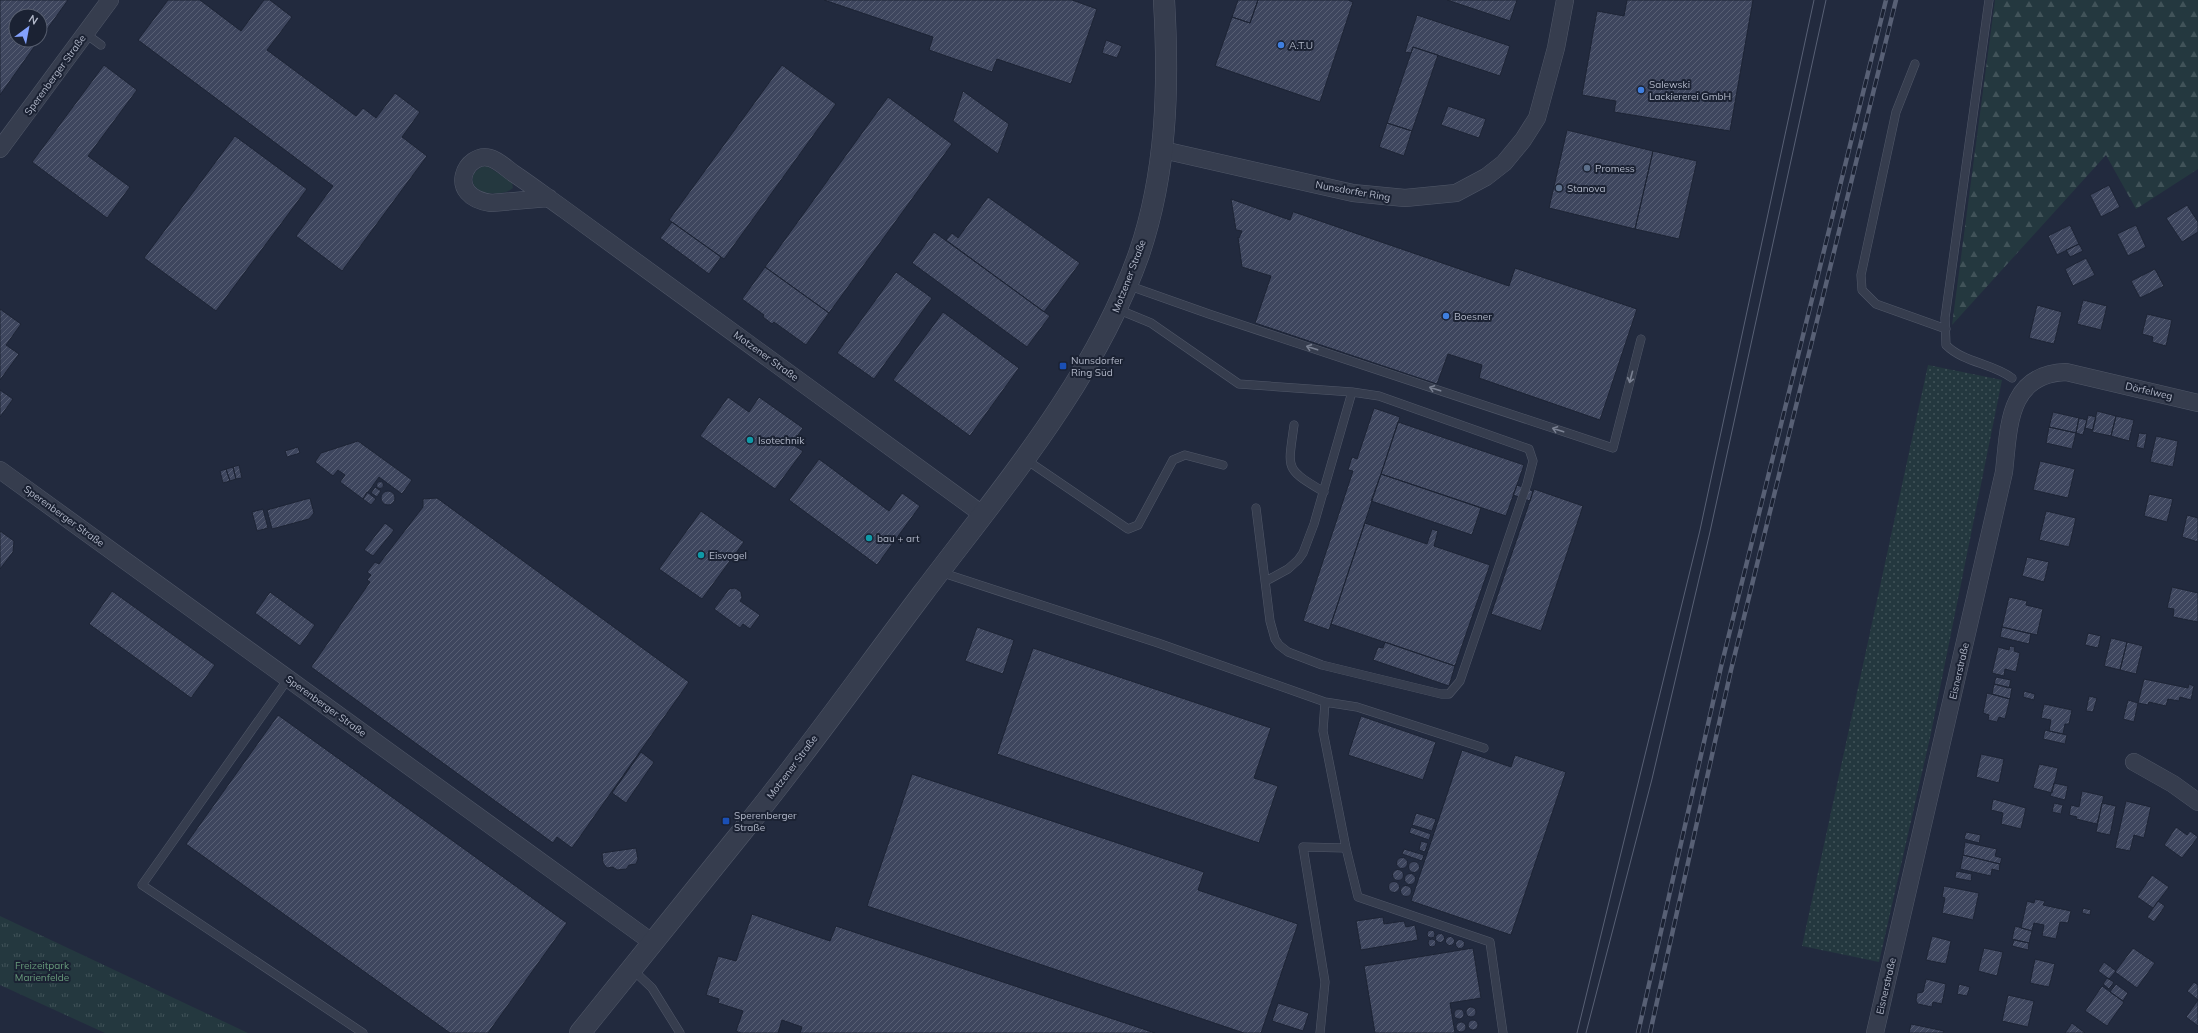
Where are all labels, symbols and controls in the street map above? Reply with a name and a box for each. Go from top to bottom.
north arrow [8,8,48,48]
text: N [26,11,41,28]
street label: Sperenberger Straße [21,32,89,118]
place label: A.T.U [1289,39,1313,52]
marker: A.T.U [1276,40,1286,50]
place label: Salewski Lackiererei GmbH [1649,78,1731,103]
marker: Salewski Lackiererei GmbH [1636,85,1646,95]
place label: Promess [1595,162,1635,175]
marker: Promess [1582,163,1592,173]
street label: Nunsdorfer Ring [1315,178,1391,204]
place label: Stanova [1567,182,1605,195]
marker: Stanova [1554,183,1564,193]
street label: Motzener Straße [1109,238,1149,314]
place label: Boesner [1454,310,1492,323]
marker: Boesner [1441,311,1451,321]
street label: Motzener Straße [731,328,801,384]
one-way arrow [1305,344,1318,351]
place label: Nunsdorfer Ring Süd [1071,354,1123,379]
marker: Nunsdorfer Ring Süd [1058,361,1068,371]
one-way arrow [1627,370,1634,383]
street label: Dörfelweg [2124,379,2174,403]
one-way arrow [1429,385,1442,392]
one-way arrow [1552,426,1565,433]
place label: Isotechnik [758,434,805,447]
marker: Isotechnik [745,435,755,445]
street label: Sperenberger Straße [21,482,107,550]
place label: bau + art [877,532,920,545]
marker: bau + art [864,533,874,543]
place label: Eisvogel [709,549,747,562]
marker: Eisvogel [696,550,706,560]
street label: Eisnerstraße [1946,641,1972,701]
street label: Sperenberger Straße [283,672,369,740]
street label: Motzener Straße [764,732,820,802]
place label: Sperenberger Straße [734,809,797,834]
marker: Sperenberger Straße [721,816,731,826]
street label: Eisnerstraße [1873,956,1899,1016]
park label: Freizeitpark Marienfelde [15,959,70,984]

